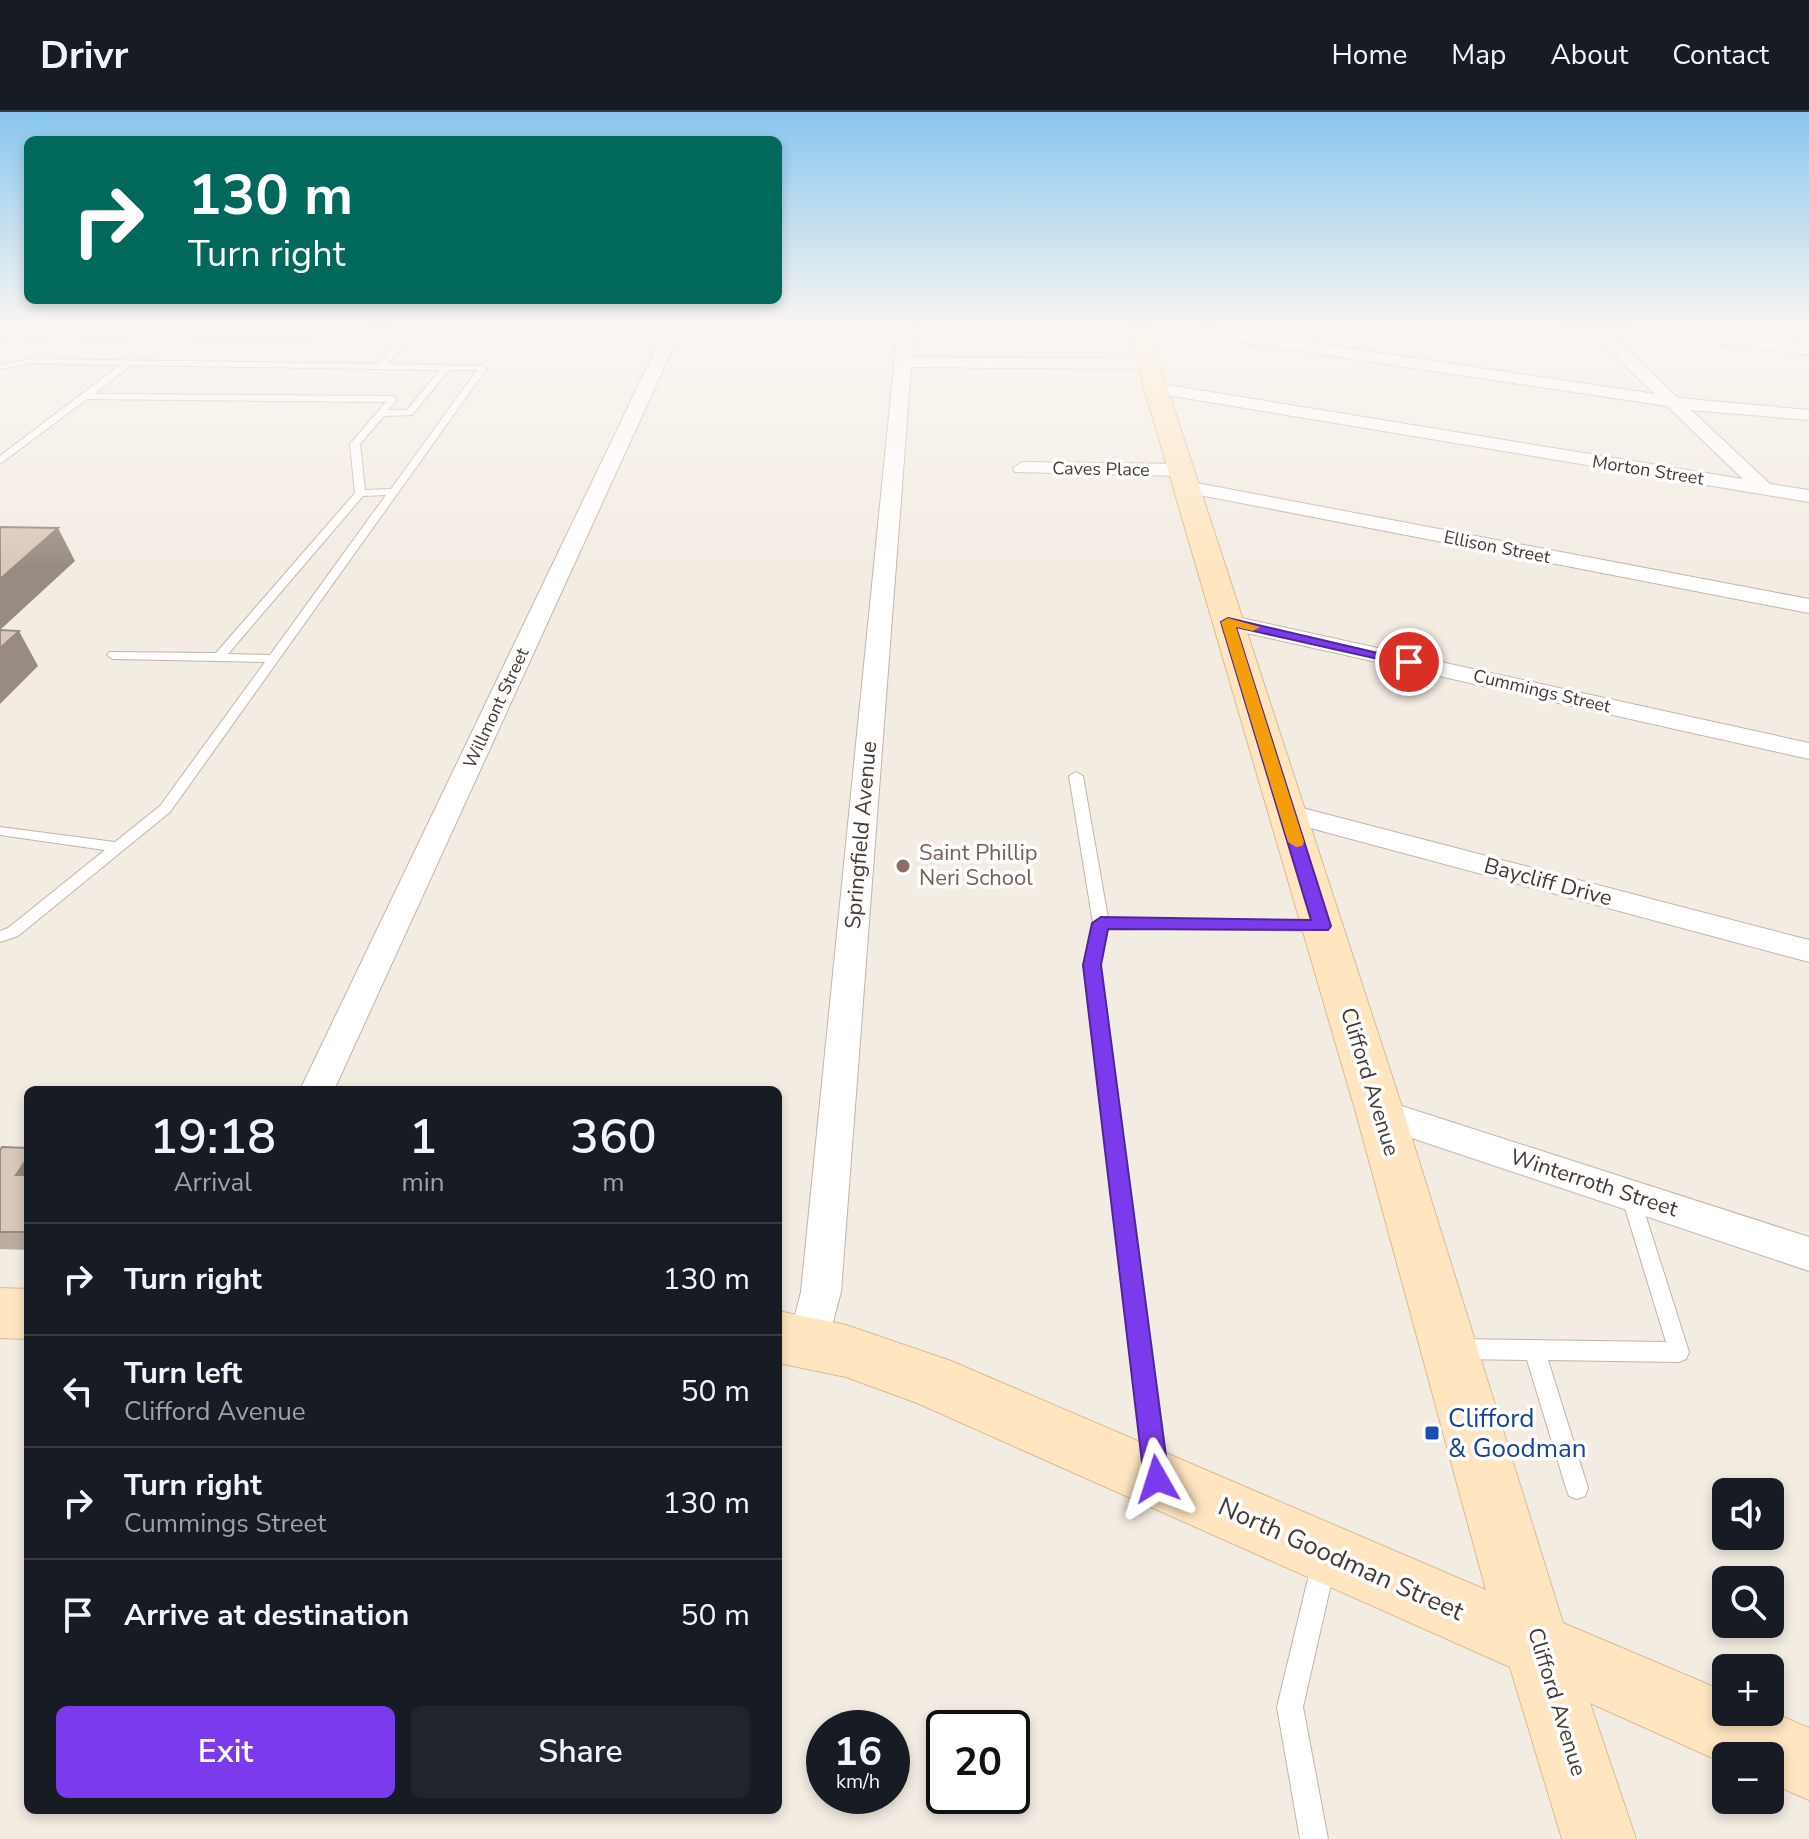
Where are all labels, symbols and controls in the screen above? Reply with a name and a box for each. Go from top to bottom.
text: Drivr [40,30,128,81]
text: Home [1332,36,1407,74]
text: Map [1451,36,1506,74]
text: About [1550,36,1628,74]
text: Contact [1672,36,1769,74]
text: 130 m [188,157,353,234]
icon: right [56,168,160,272]
text: Turn right [188,230,345,279]
street label: Morton Street [1591,449,1706,491]
street label: Caves Place [1052,456,1150,482]
street label: Ellison Street [1442,525,1553,569]
pin [1375,628,1443,696]
icon: arrive [1387,640,1431,684]
street label: Willmont Street [458,643,535,772]
street label: Cummings Street [1471,664,1614,719]
street label: Springfield Avenue [838,740,884,930]
place label: Saint Phillip Neri School [919,838,1038,893]
street label: Baycliff Drive [1481,850,1615,914]
marker: Saint Phillip Neri School [894,857,912,875]
street label: Clifford Avenue [1333,1004,1407,1160]
text: 19:18 [149,1104,276,1170]
text: 1 [409,1104,437,1170]
text: 360 [570,1104,657,1170]
street label: Winterroth Street [1506,1142,1682,1224]
text: Arrival [174,1165,252,1200]
text: min [402,1165,445,1200]
text: m [602,1165,624,1200]
icon: right [56,1257,100,1301]
text: Turn right [124,1259,262,1300]
text: 130 m [663,1259,750,1300]
text: Turn left [124,1353,242,1394]
icon: left [56,1369,100,1413]
text: 50 m [681,1371,750,1412]
text: Clifford Avenue [124,1394,306,1429]
place label: Clifford & Goodman [1448,1401,1586,1466]
marker: Clifford & Goodman [1423,1424,1441,1442]
position arrow [1115,1437,1199,1521]
text: Turn right [124,1465,262,1506]
map controls [1712,1478,1784,1814]
button: sound [1712,1478,1784,1550]
icon: right [56,1481,100,1525]
text: 130 m [663,1483,750,1524]
street label: North Goodman Street [1213,1489,1470,1629]
text: Cummings Street [124,1506,326,1541]
button: search [1712,1566,1784,1638]
icon: arrive [56,1593,100,1637]
text: Arrive at destination [124,1595,409,1636]
text: 50 m [681,1595,750,1636]
street label: Clifford Avenue [1520,1624,1594,1780]
button: + [1712,1654,1784,1726]
button: Exit [56,1706,395,1798]
button: Share [411,1706,750,1798]
speed limit sign: 20 [926,1710,1030,1814]
text: 16 [834,1725,882,1779]
button: − [1712,1742,1784,1814]
text: km/h [836,1768,880,1795]

